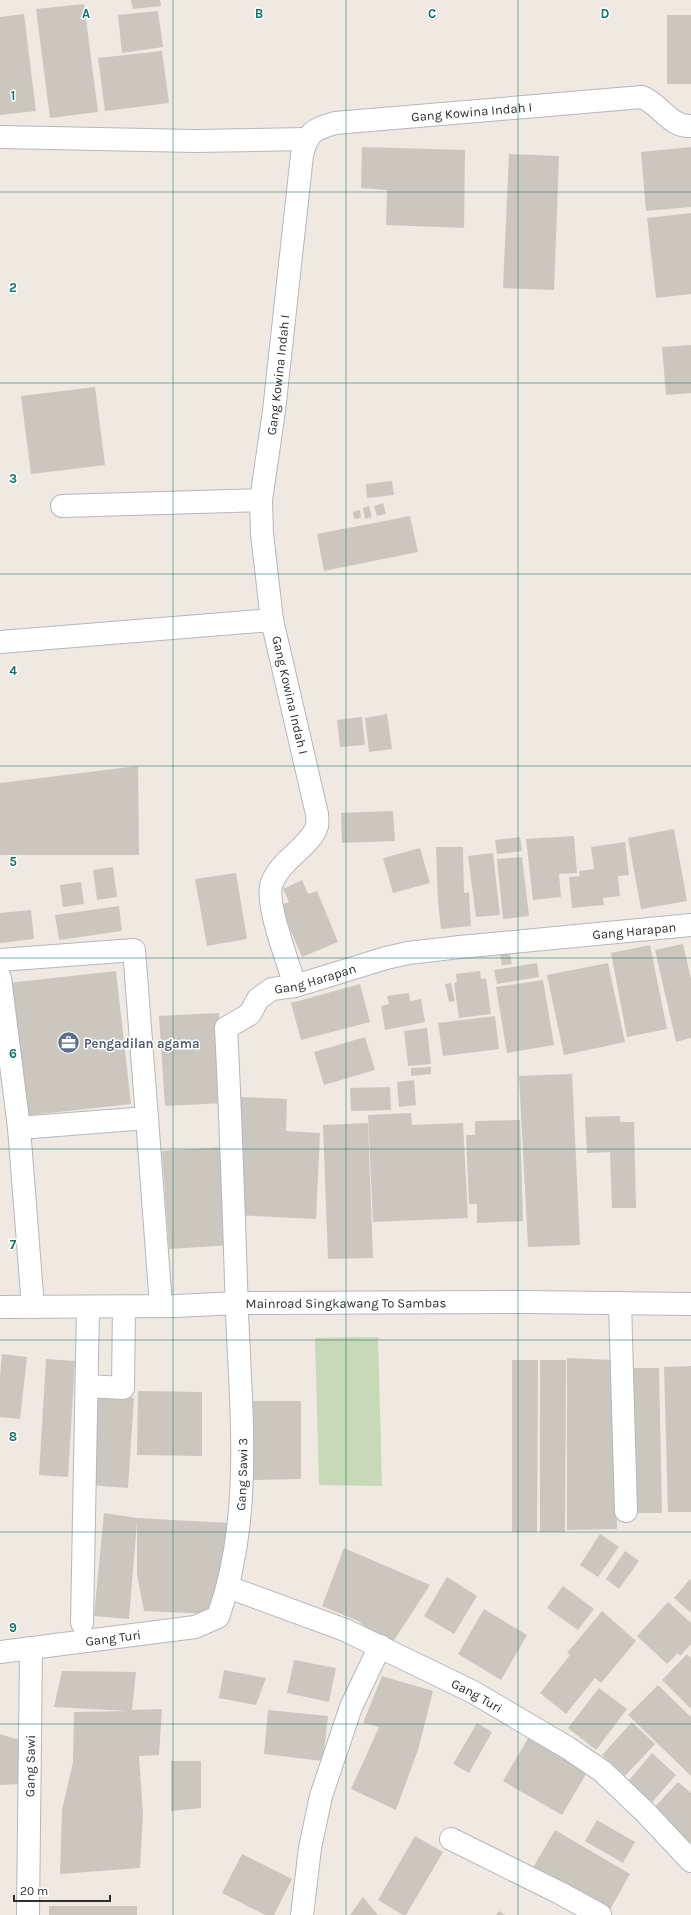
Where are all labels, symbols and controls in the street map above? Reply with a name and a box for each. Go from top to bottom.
text: A [82,6,90,21]
text: B [255,6,263,21]
text: C [428,6,436,21]
text: D [601,6,610,21]
text: 1 [11,88,15,103]
street label: Gang Kowina Indah I [411,99,533,124]
text: 2 [9,280,17,295]
street label: Gang Kowina Indah I [263,314,292,436]
text: 3 [9,471,17,486]
street label: Gang Kowina Indah I [269,634,311,756]
text: 4 [9,663,17,678]
text: 5 [9,854,17,869]
street label: Gang Harapan [592,919,677,942]
street label: Gang Harapan [273,960,358,996]
office icon: Pengadilan agama [56,1030,82,1056]
place label: Pengadilan agama [84,1036,200,1051]
text: 6 [9,1046,17,1061]
text: 7 [10,1237,17,1252]
street label: Mainroad Singkawang To Sambas [246,1295,446,1310]
text: 8 [9,1429,17,1444]
street label: Gang Sawi 3 [233,1438,250,1511]
text: 9 [9,1620,17,1635]
street label: Gang Turi [84,1627,142,1648]
street label: Gang Turi [449,1675,505,1715]
street label: Gang Sawi [22,1735,38,1797]
scale bar [14,1877,110,1903]
text: 20 m [20,1884,48,1898]

